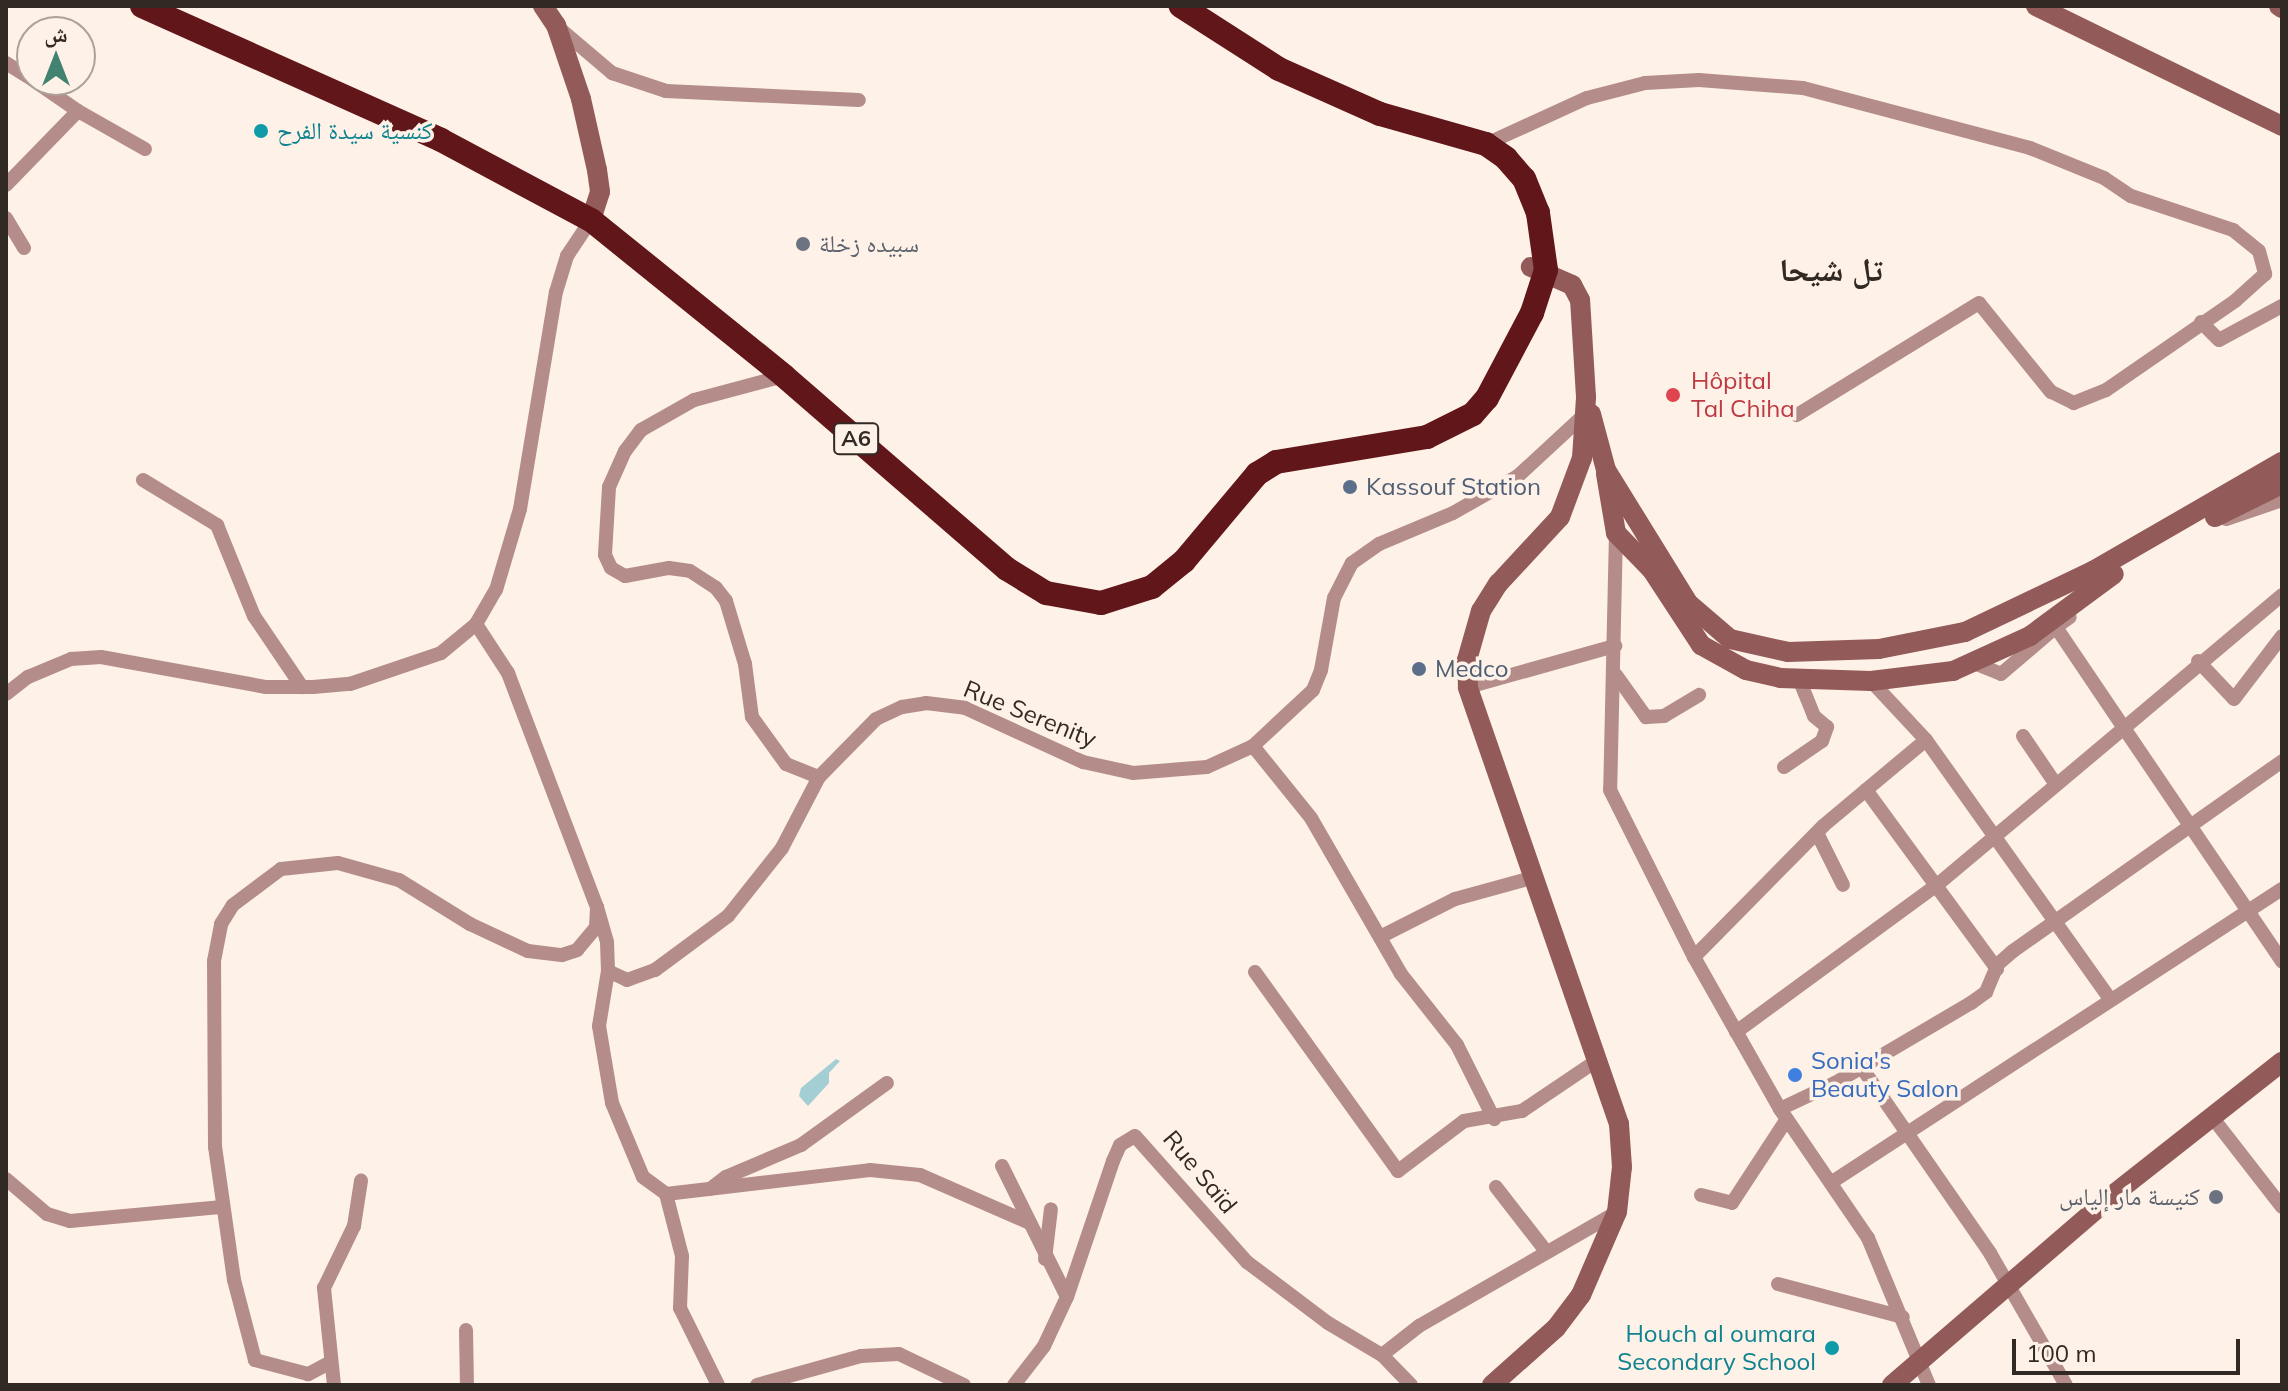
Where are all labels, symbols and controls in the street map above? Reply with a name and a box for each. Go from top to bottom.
north arrow [16,16,96,96]
text: ش [44,20,68,48]
place label: كنسية سيدة الفرح [277,117,433,145]
marker: كنسية سيدة الفرح [252,122,270,140]
place label: سبيده زخلة [819,230,919,258]
marker: سبيده زخلة [794,235,812,253]
district label: تل شيحا [1779,250,1883,288]
place label: Hôpital Tal Chiha [1691,367,1795,423]
marker: Hôpital Tal Chiha [1662,384,1684,406]
road number: A6 [832,421,880,457]
place label: Kassouf Station [1366,473,1541,501]
marker: Kassouf Station [1341,478,1359,496]
place label: Medco [1435,655,1508,683]
marker: Medco [1410,660,1428,678]
street label: Rue Serenity [959,674,1101,754]
place label: Sonia's Beauty Salon [1811,1047,1959,1103]
marker: Sonia's Beauty Salon [1786,1066,1804,1084]
street label: Rue Saïd [1157,1125,1243,1219]
place label: كنيسة مار إلياس [2059,1183,2200,1211]
marker: كنيسة مار إلياس [2207,1188,2225,1206]
place label: Houch al oumara Secondary School [1617,1320,1816,1376]
scale bar [2016,1323,2244,1373]
text: 100 m [2026,1338,2097,1368]
marker: Houch al oumara Secondary School [1823,1339,1841,1357]

